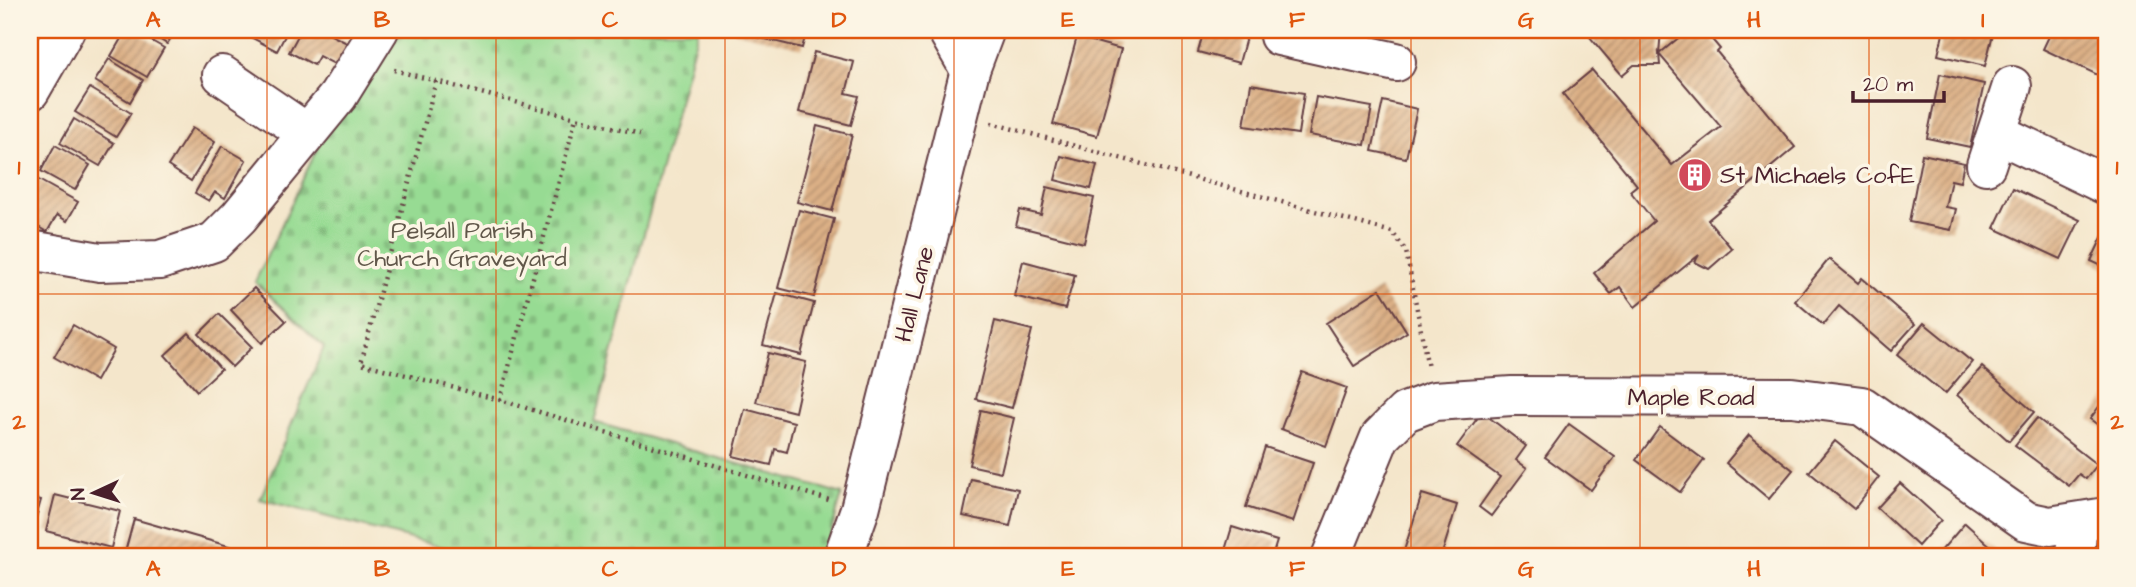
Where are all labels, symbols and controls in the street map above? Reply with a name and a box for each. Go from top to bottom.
text: A [146,4,161,36]
text: B [374,4,391,36]
text: C [602,4,619,36]
text: D [832,4,847,36]
text: E [1061,4,1075,36]
text: F [1289,4,1306,36]
text: G [1518,4,1534,36]
text: H [1747,4,1761,36]
text: I [1981,4,1985,36]
scale bar [1853,60,1944,104]
text: 20 m [1863,70,1914,99]
text: 1 [18,151,21,183]
text: 1 [2116,151,2119,183]
building icon: St Michaels CofE [1676,156,1714,194]
place label: St Michaels CofE [1720,159,1915,193]
park label: Pelsall Parish Church Graveyard [357,214,567,277]
street label: Hall Lane [887,243,943,346]
street label: Maple Road [1628,381,1754,415]
text: 2 [11,406,26,438]
text: 2 [2109,406,2124,438]
north arrow [60,458,130,528]
text: N [65,487,92,501]
text: A [146,553,161,585]
text: B [374,553,391,585]
text: C [602,553,619,585]
text: D [832,553,847,585]
text: E [1061,553,1075,585]
text: F [1289,553,1306,585]
text: G [1518,553,1534,585]
text: H [1747,553,1761,585]
text: I [1981,553,1985,585]

